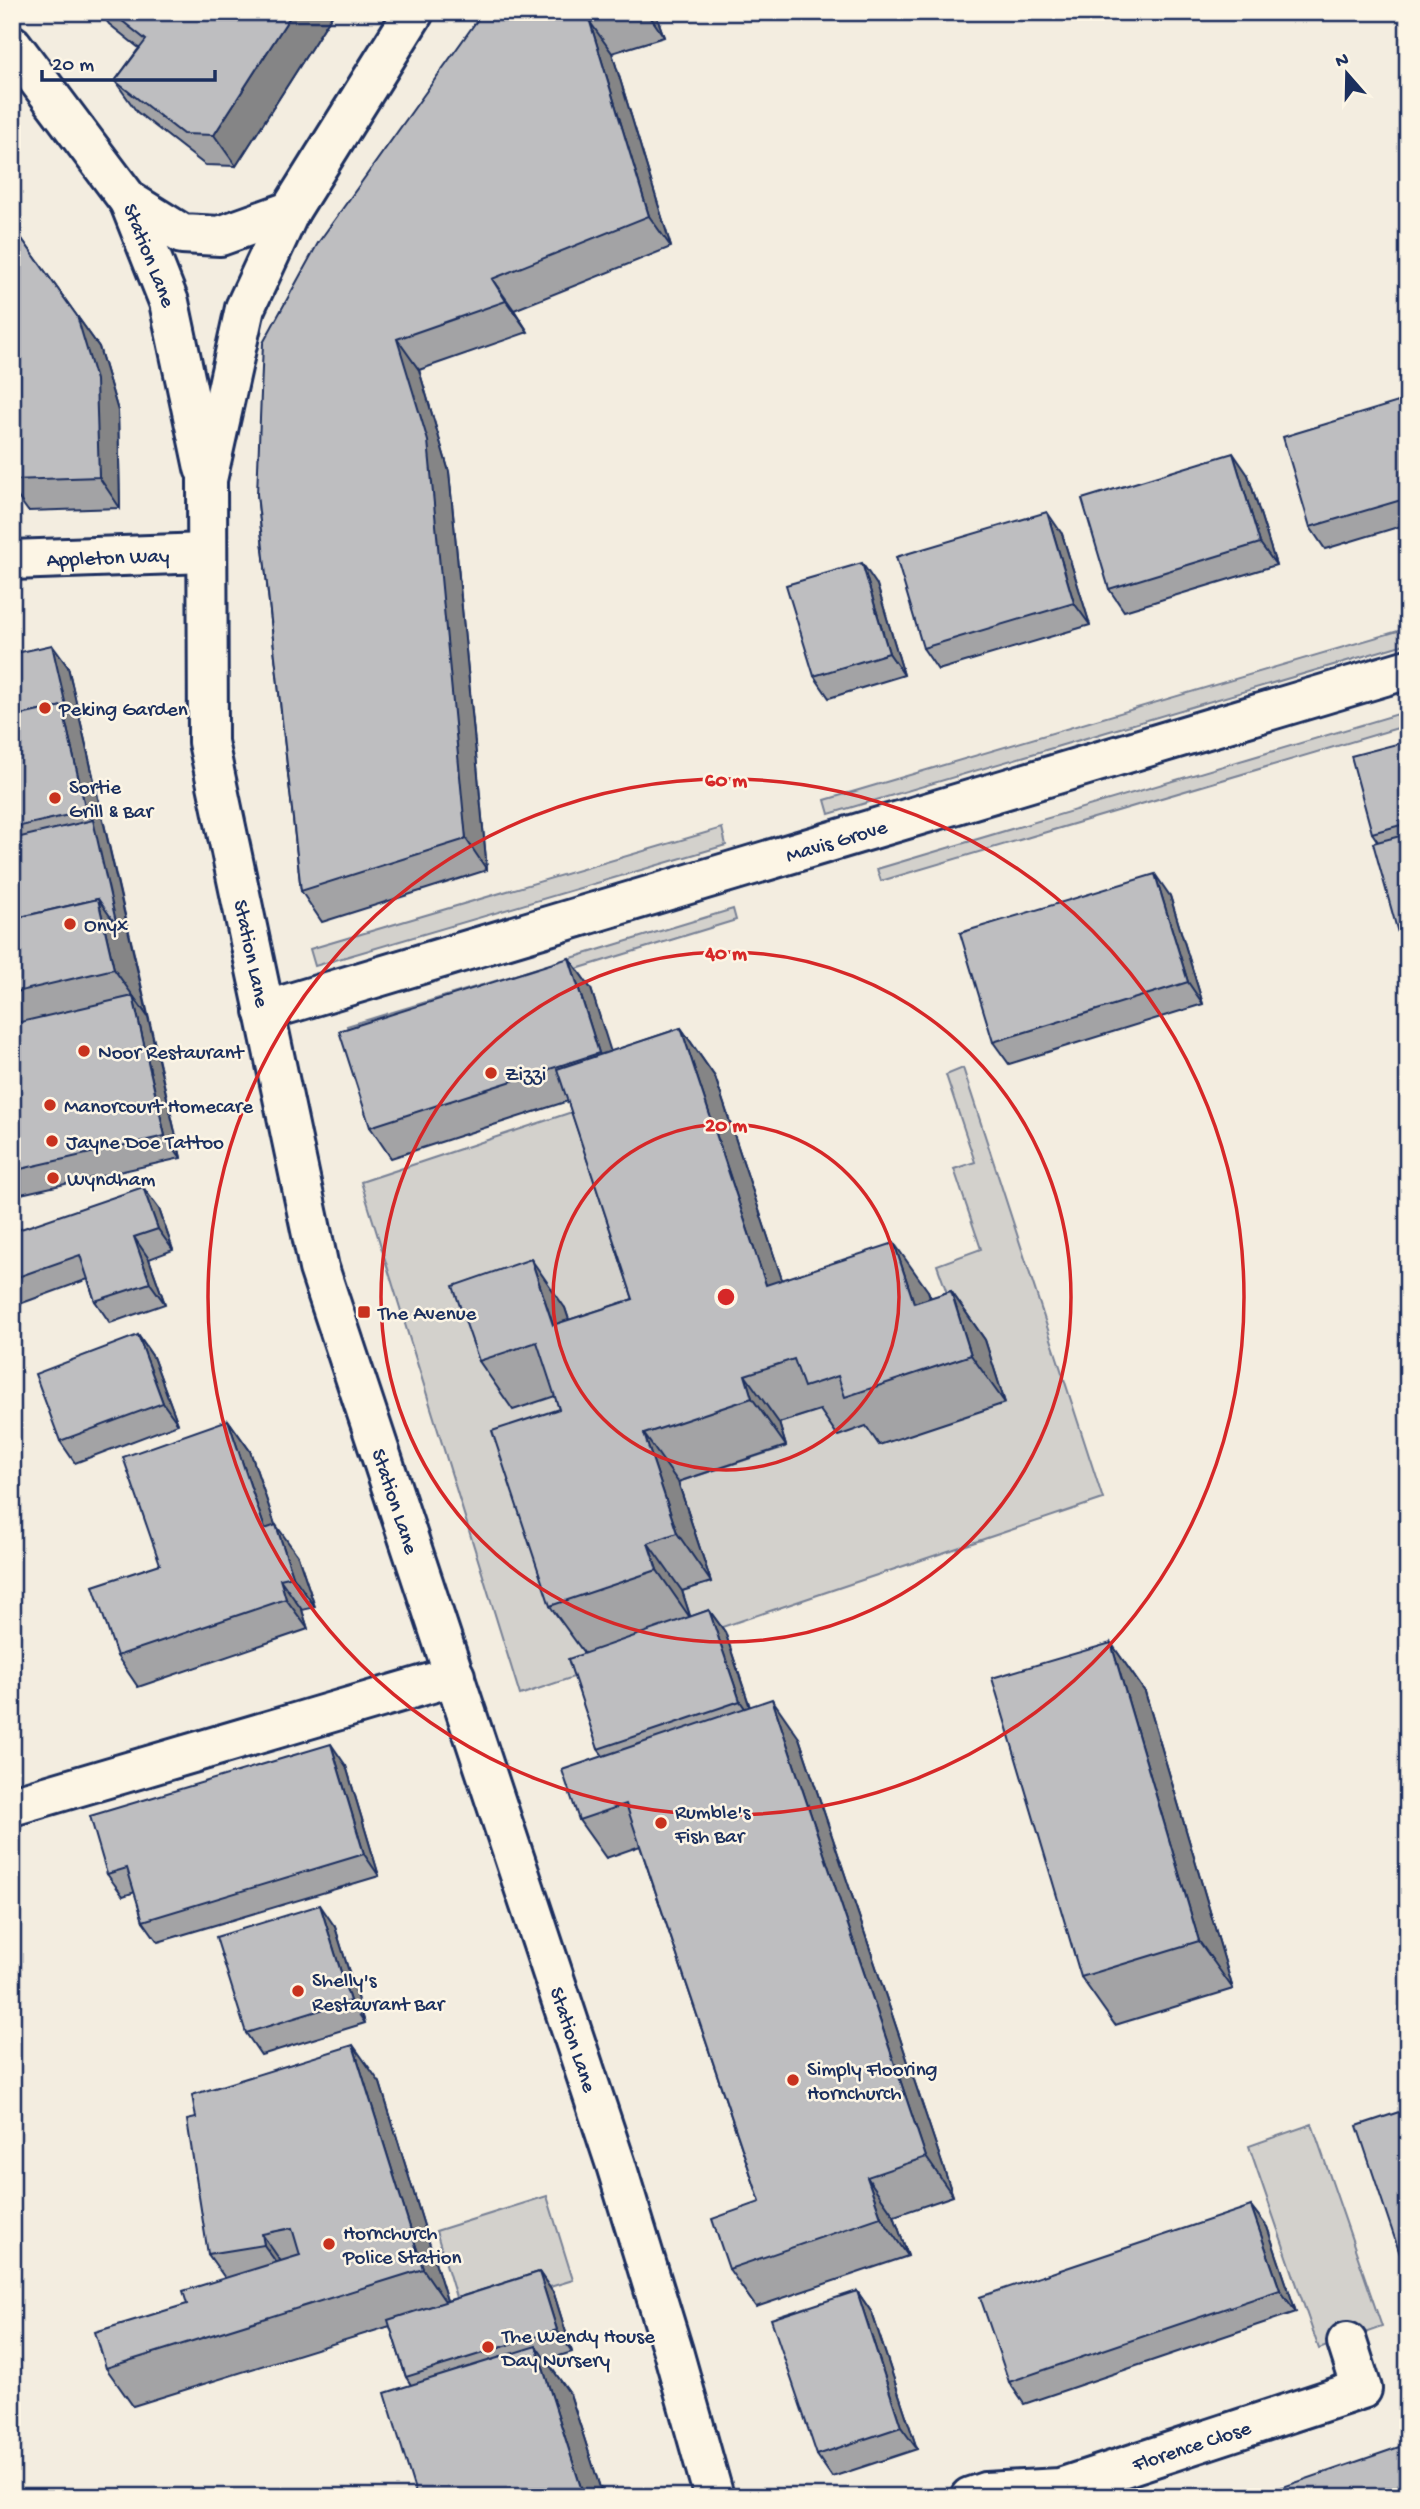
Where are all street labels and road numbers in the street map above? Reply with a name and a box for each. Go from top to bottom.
street label: Station Lane [115,201,179,313]
street label: Appleton Way [46,545,170,575]
street label: Mavis Grove [783,816,892,870]
street label: Station Lane [226,898,273,1011]
street label: Station Lane [364,1446,422,1559]
street label: Station Lane [542,1984,600,2097]
street label: Florence Close [1129,2417,1256,2480]

